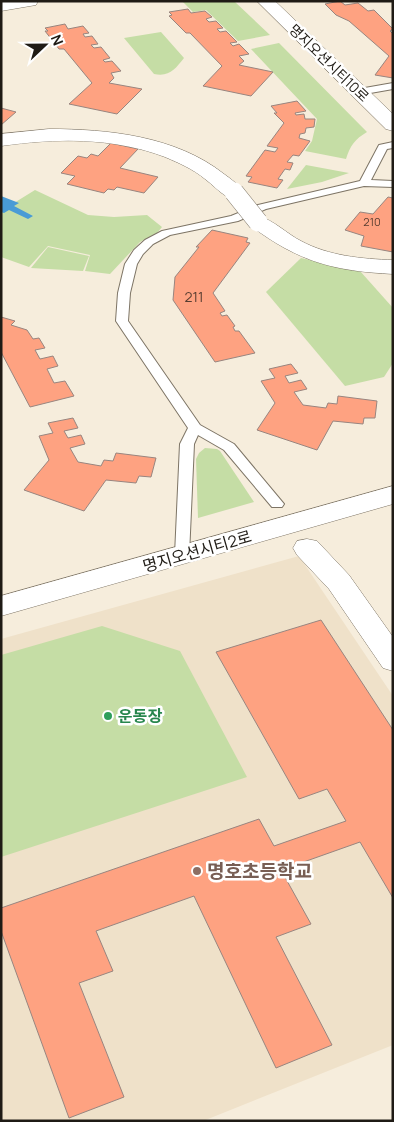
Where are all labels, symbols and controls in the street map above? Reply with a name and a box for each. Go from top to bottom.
north arrow [20,20,70,70]
street label: 명지오션시티10로 [285,20,373,106]
text: N [47,32,68,48]
house number: 210 [363,214,381,229]
house number: 211 [185,287,203,306]
street label: 명지오션시티2로 [140,525,254,577]
place label: 운동장 [118,705,162,727]
marker: 운동장 [102,710,114,722]
place label: 명호초등학교 [207,858,312,884]
marker: 명호초등학교 [191,865,203,877]

